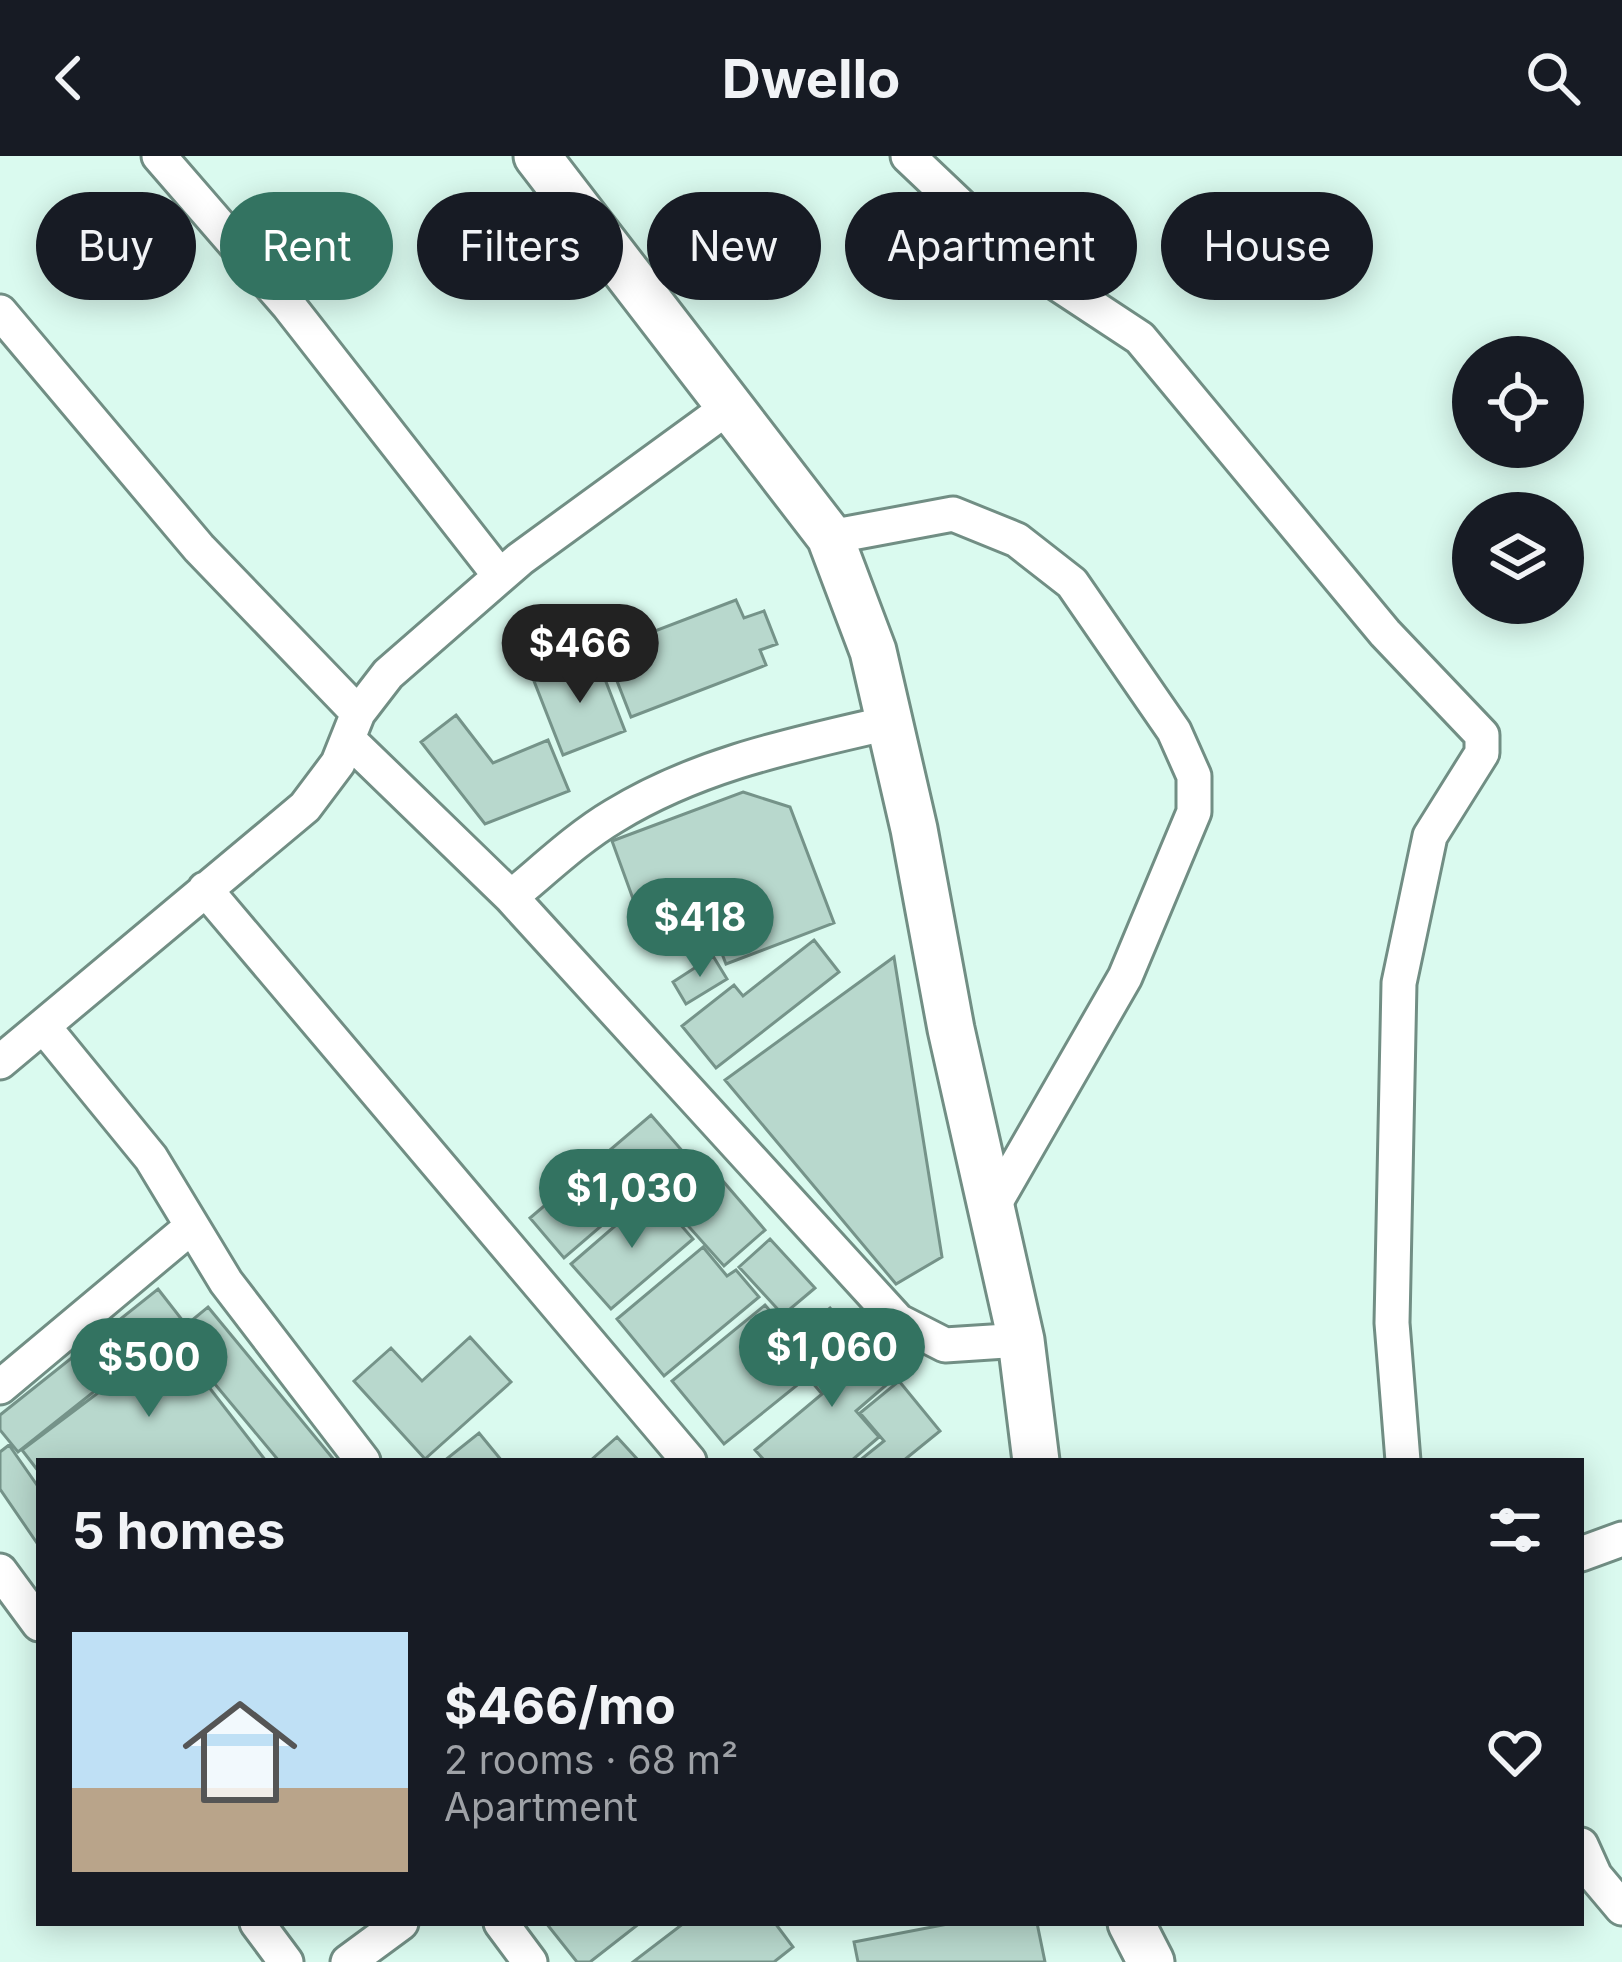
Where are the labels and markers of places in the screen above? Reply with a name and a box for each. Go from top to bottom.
pin: $466 [509,604,651,706]
pin: $418 [629,878,771,980]
pin: $1,030 [534,1149,730,1251]
pin: $1,060 [734,1308,930,1410]
pin: $500 [78,1318,220,1420]

